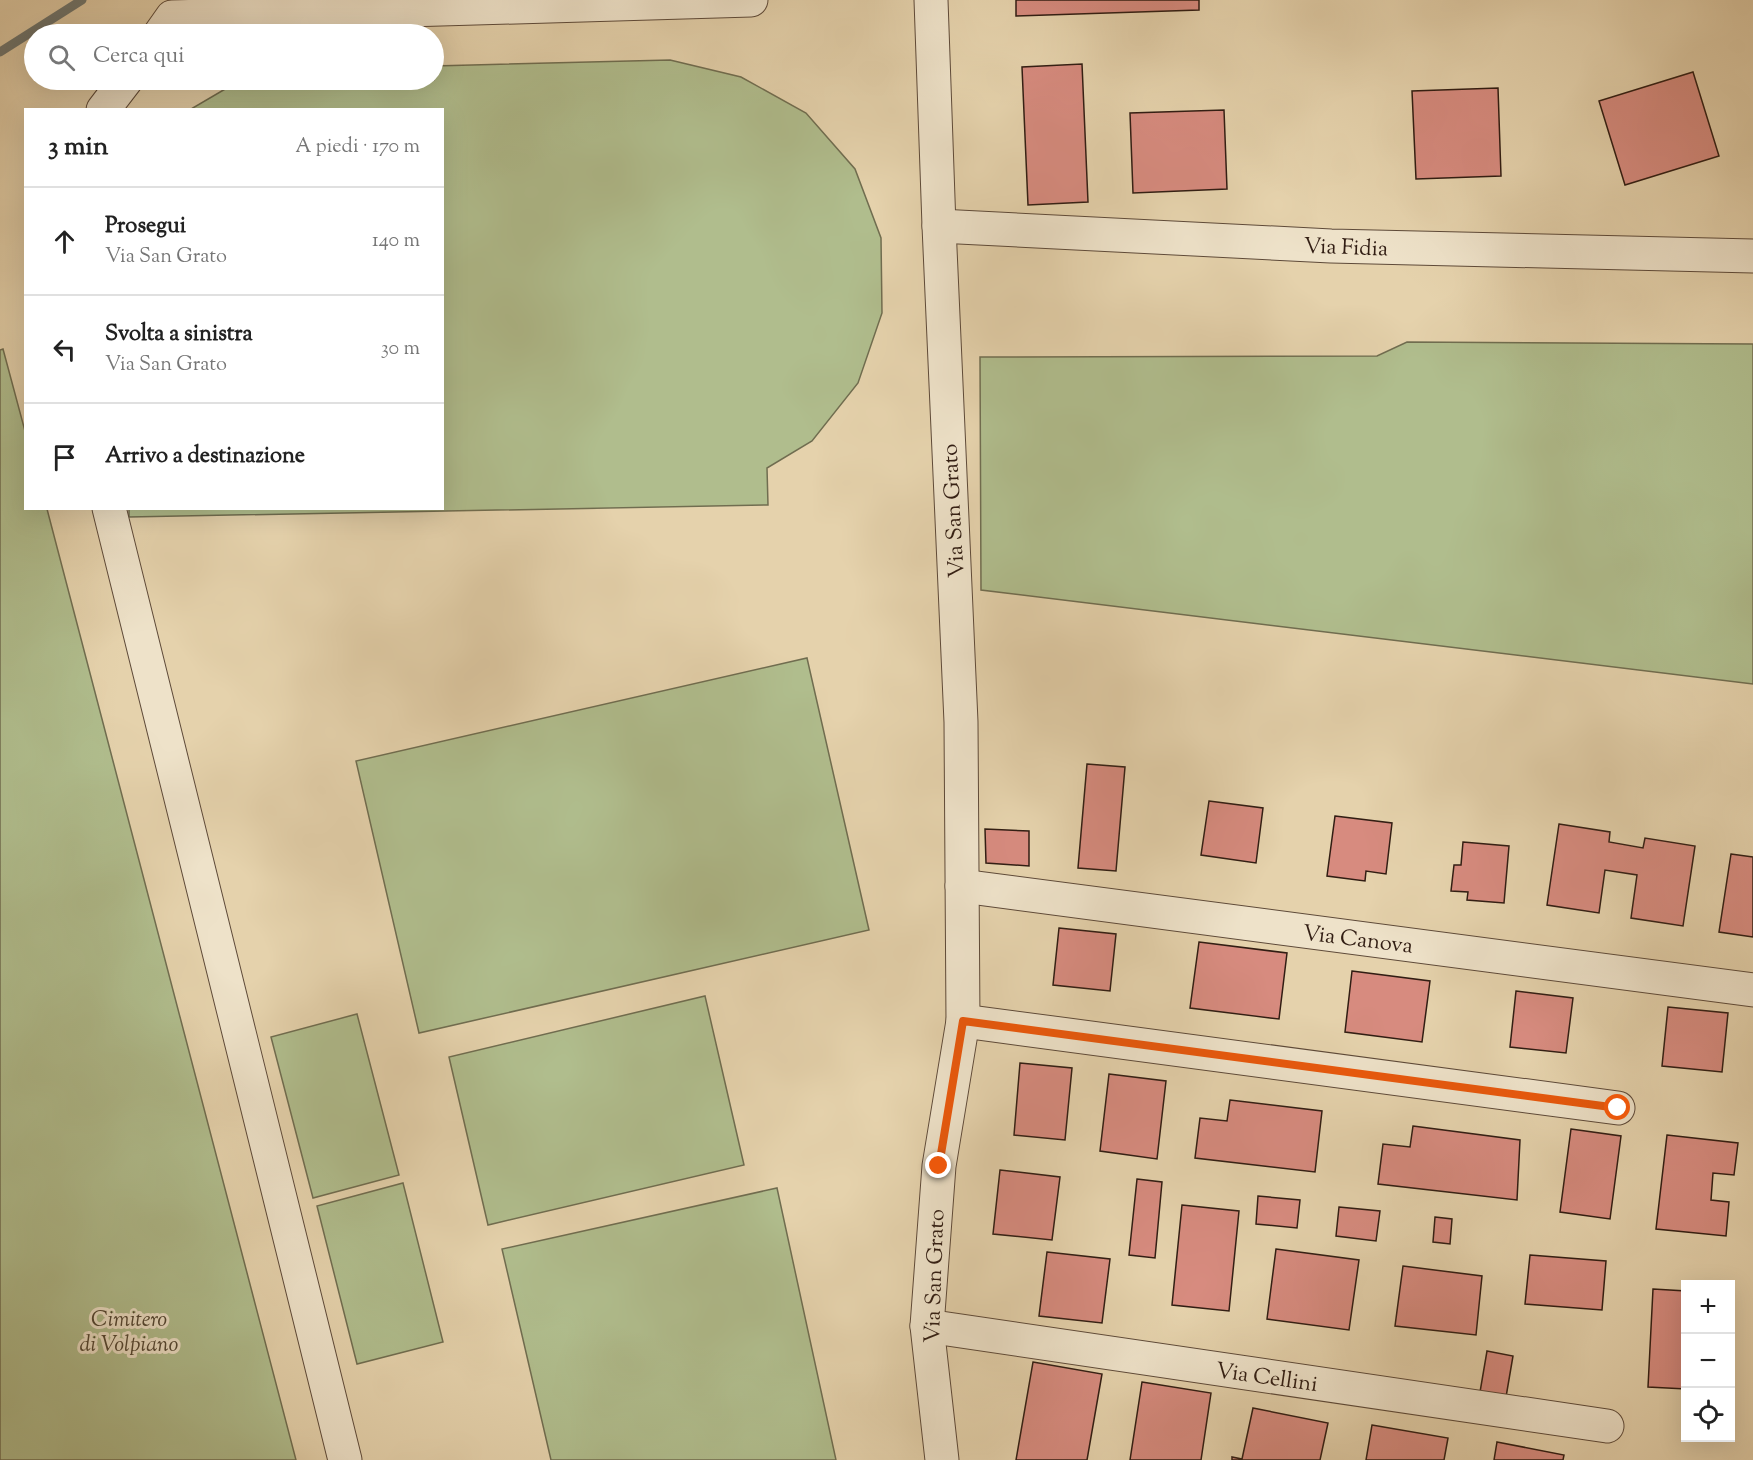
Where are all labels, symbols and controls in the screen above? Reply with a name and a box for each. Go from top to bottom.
search box [24,24,444,90]
icon: search [45,41,78,74]
text: Cerca qui [93,41,184,73]
text: 3 min [48,129,108,166]
text: A piedi · 170 m [295,133,420,162]
text: Prosegui [105,211,186,243]
icon: ahead [48,225,81,258]
text: 140 m [372,227,420,256]
street label: Via Fidia [1303,232,1389,266]
text: Via San Grato [105,243,227,272]
text: Svolta a sinistra [105,319,253,351]
icon: left [48,333,81,366]
text: 30 m [381,335,420,364]
text: Via San Grato [105,351,227,380]
icon: arrive [48,441,81,474]
text: Arrivo a destinazione [105,441,305,473]
street label: Via San Grato [936,443,974,579]
street label: Via Canova [1301,918,1415,964]
route start [1604,1094,1630,1120]
route end [925,1152,951,1178]
street label: Via San Grato [918,1208,954,1344]
map controls [1681,1280,1735,1442]
button: + [1681,1280,1735,1334]
park label: Cimitero di Volpiano [80,1305,179,1362]
button: − [1681,1334,1735,1388]
street label: Via Cellini [1214,1356,1320,1402]
button: locate [1681,1388,1735,1442]

